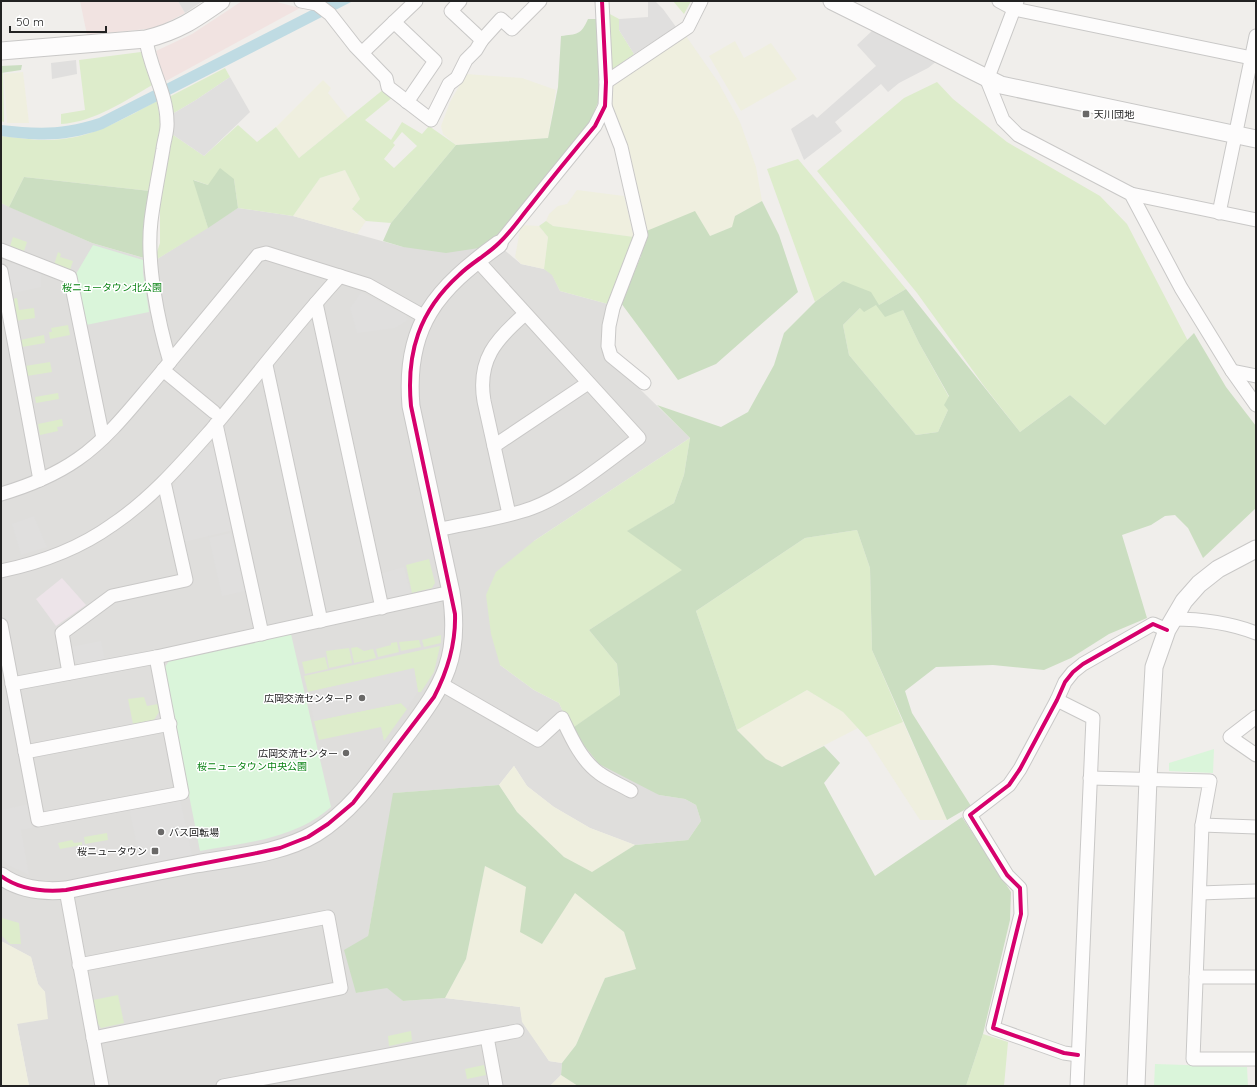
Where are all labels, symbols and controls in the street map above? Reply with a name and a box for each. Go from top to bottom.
scale bar [10,8,106,34]
text: 50 m [16,14,44,29]
place label: 天川団地 [1094,108,1135,121]
marker: 天川団地 [1081,109,1091,119]
park label: 桜ニュータウン北公園 [62,281,162,294]
place label: 広岡交流センターＰ [264,692,354,705]
marker: 広岡交流センターＰ [357,693,367,703]
place label: 広岡交流センター [258,747,338,760]
marker: 広岡交流センター [341,748,351,758]
park label: 桜ニュータウン中央公園 [197,760,307,773]
place label: バス回転場 [169,826,219,839]
marker: バス回転場 [156,827,166,837]
place label: 桜ニュータウン [77,845,147,858]
marker: 桜ニュータウン [150,846,160,856]

